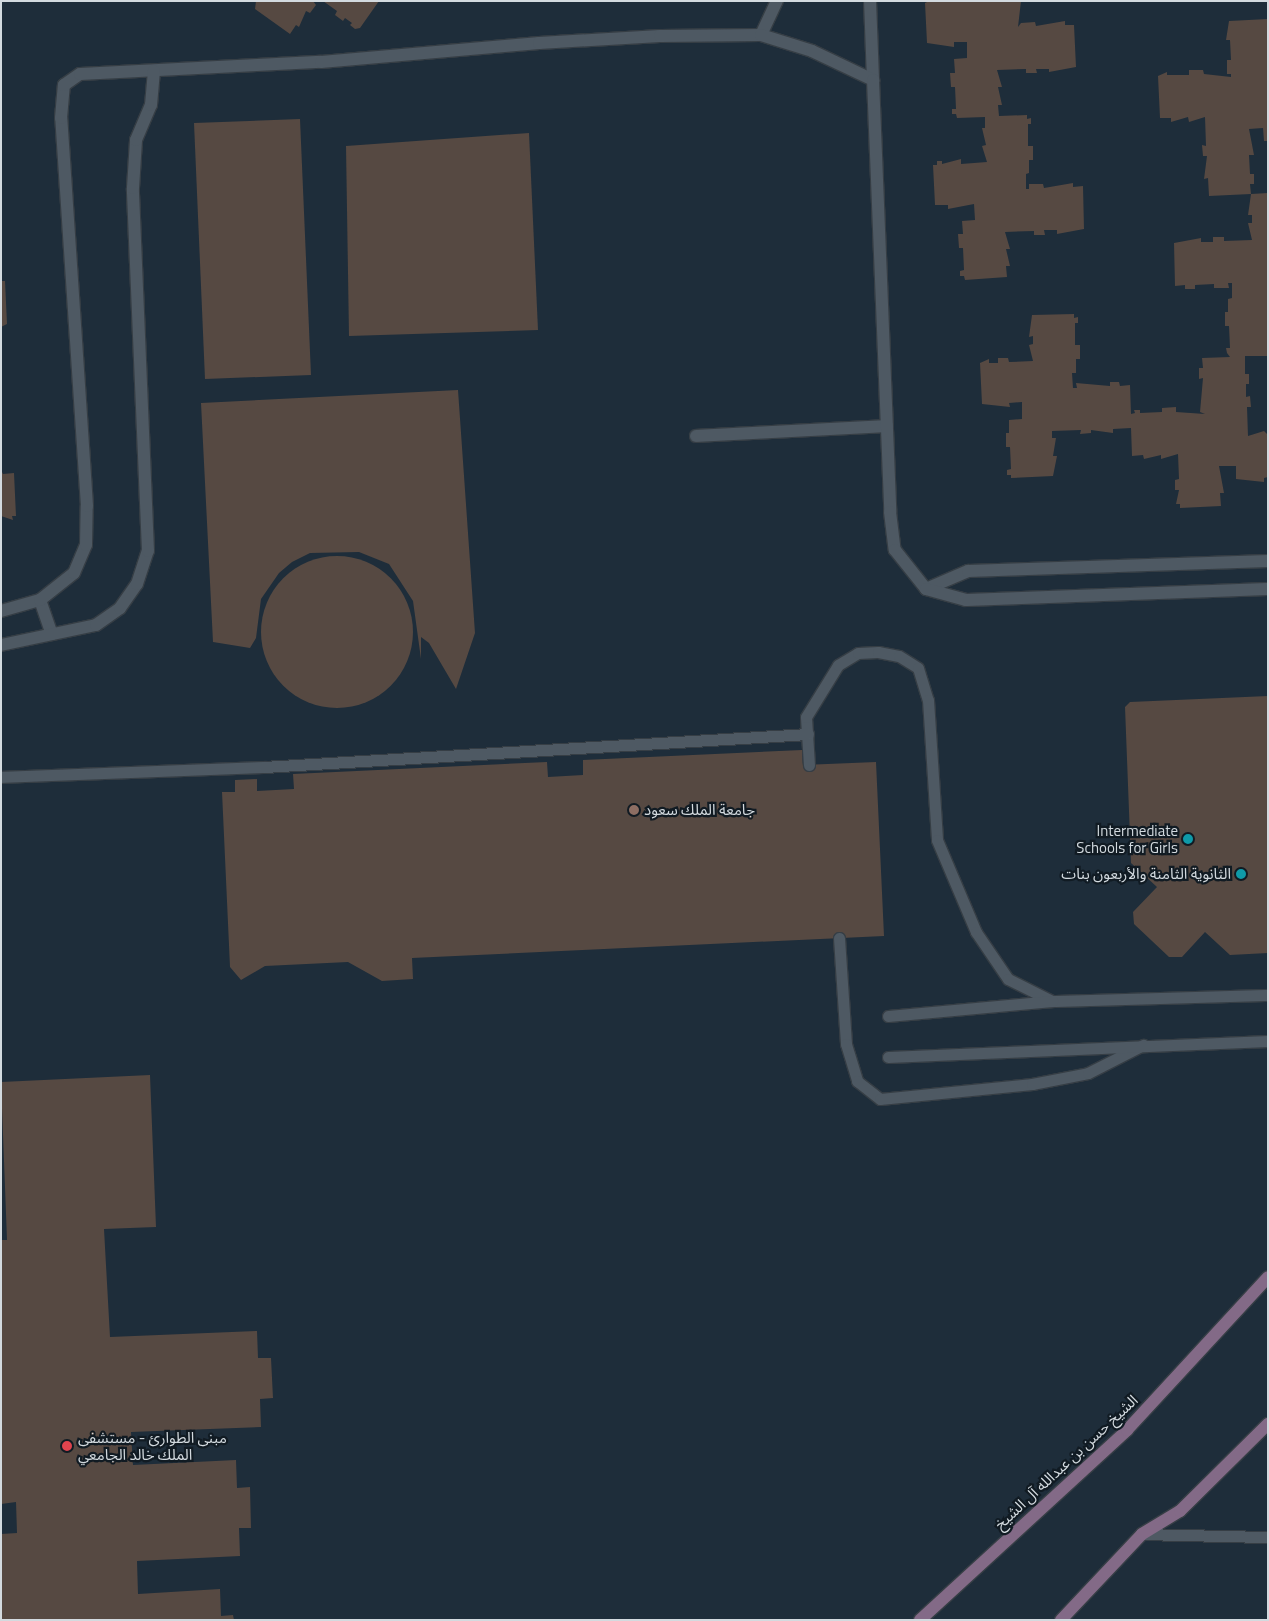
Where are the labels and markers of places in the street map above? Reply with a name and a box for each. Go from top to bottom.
place label: جامعة الملك سعود [644,801,755,819]
marker: جامعة الملك سعود [628,804,640,816]
place label: Intermediate Schools for Girls [1076,821,1178,856]
marker: Intermediate Schools for Girls [1182,833,1194,845]
place label: الثانوية الثامنة والأربعون بنات [1061,865,1231,883]
marker: الثانوية الثامنة والأربعون بنات [1235,868,1247,880]
place label: مبنى الطوارئ - مستشفى الملك خالد الجامعي [78,1428,227,1463]
marker: مبنى الطوارئ - مستشفى الملك خالد الجامعي [60,1439,74,1453]

